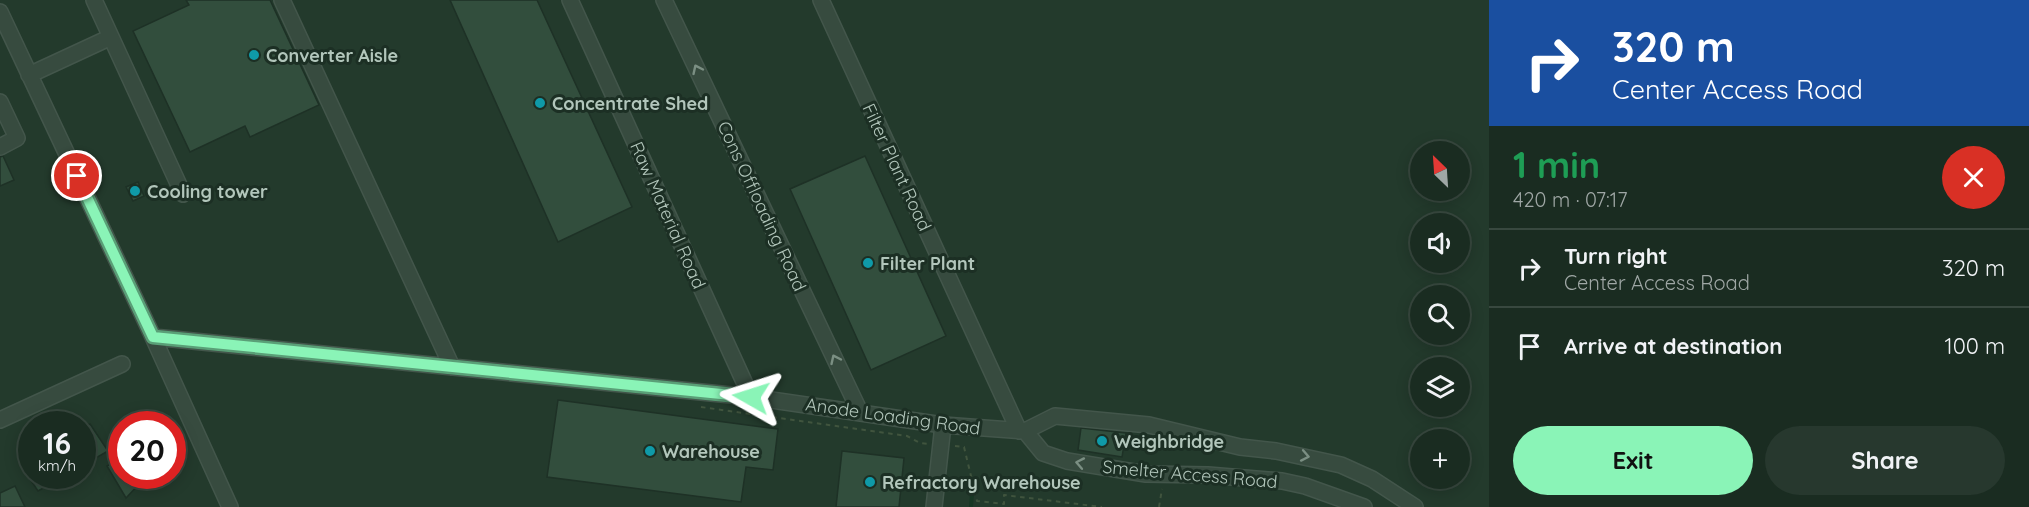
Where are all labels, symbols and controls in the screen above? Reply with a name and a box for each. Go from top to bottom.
text: 320 m [1612,20,1735,73]
icon: right [1513,24,1591,102]
place label: Converter Aisle [266,44,398,67]
marker: Converter Aisle [247,48,261,62]
one-way arrow [693,64,705,75]
text: Center Access Road [1612,72,1863,106]
place label: Concentrate Shed [552,92,708,115]
marker: Concentrate Shed [533,96,547,110]
street label: Filter Plant Road [857,100,937,234]
street label: Cons Offloading Road [712,117,812,295]
street label: Raw Material Road [625,138,711,292]
north arrow [1410,141,1470,201]
map controls [1410,141,1470,489]
text: 1 min [1513,142,1600,187]
button: close [1942,146,2005,209]
pin [51,150,102,201]
icon: arrive [60,159,93,192]
place label: Cooling tower [147,180,268,203]
marker: Cooling tower [128,184,142,198]
text: 420 m · 07:17 [1513,187,1628,212]
button: sound [1410,213,1470,273]
text: Turn right [1564,242,1668,270]
place label: Filter Plant [880,252,975,275]
icon: right [1513,252,1546,285]
text: 320 m [1942,254,2005,282]
marker: Filter Plant [861,256,875,270]
text: Center Access Road [1564,270,1750,295]
button: search [1410,285,1470,345]
icon: arrive [1513,330,1546,363]
text: Arrive at destination [1564,332,1782,360]
text: 100 m [1945,332,2005,360]
one-way arrow [831,354,843,365]
button: layers [1410,357,1470,417]
position arrow [719,365,783,429]
street label: Anode Loading Road [804,392,982,440]
speed limit sign: 20 [108,411,186,489]
text: 16 [43,424,71,462]
button: Exit [1513,426,1753,495]
button: Share [1765,426,2005,495]
button: + [1410,429,1470,489]
place label: Weighbridge [1114,430,1224,453]
marker: Weighbridge [1095,434,1109,448]
place label: Warehouse [662,440,760,463]
marker: Warehouse [643,444,657,458]
one-way arrow [1299,449,1309,462]
street label: Smelter Access Road [1101,455,1279,493]
text: km/h [38,456,76,475]
one-way arrow [1075,457,1085,470]
place label: Refractory Warehouse [882,471,1081,494]
marker: Refractory Warehouse [863,475,877,489]

